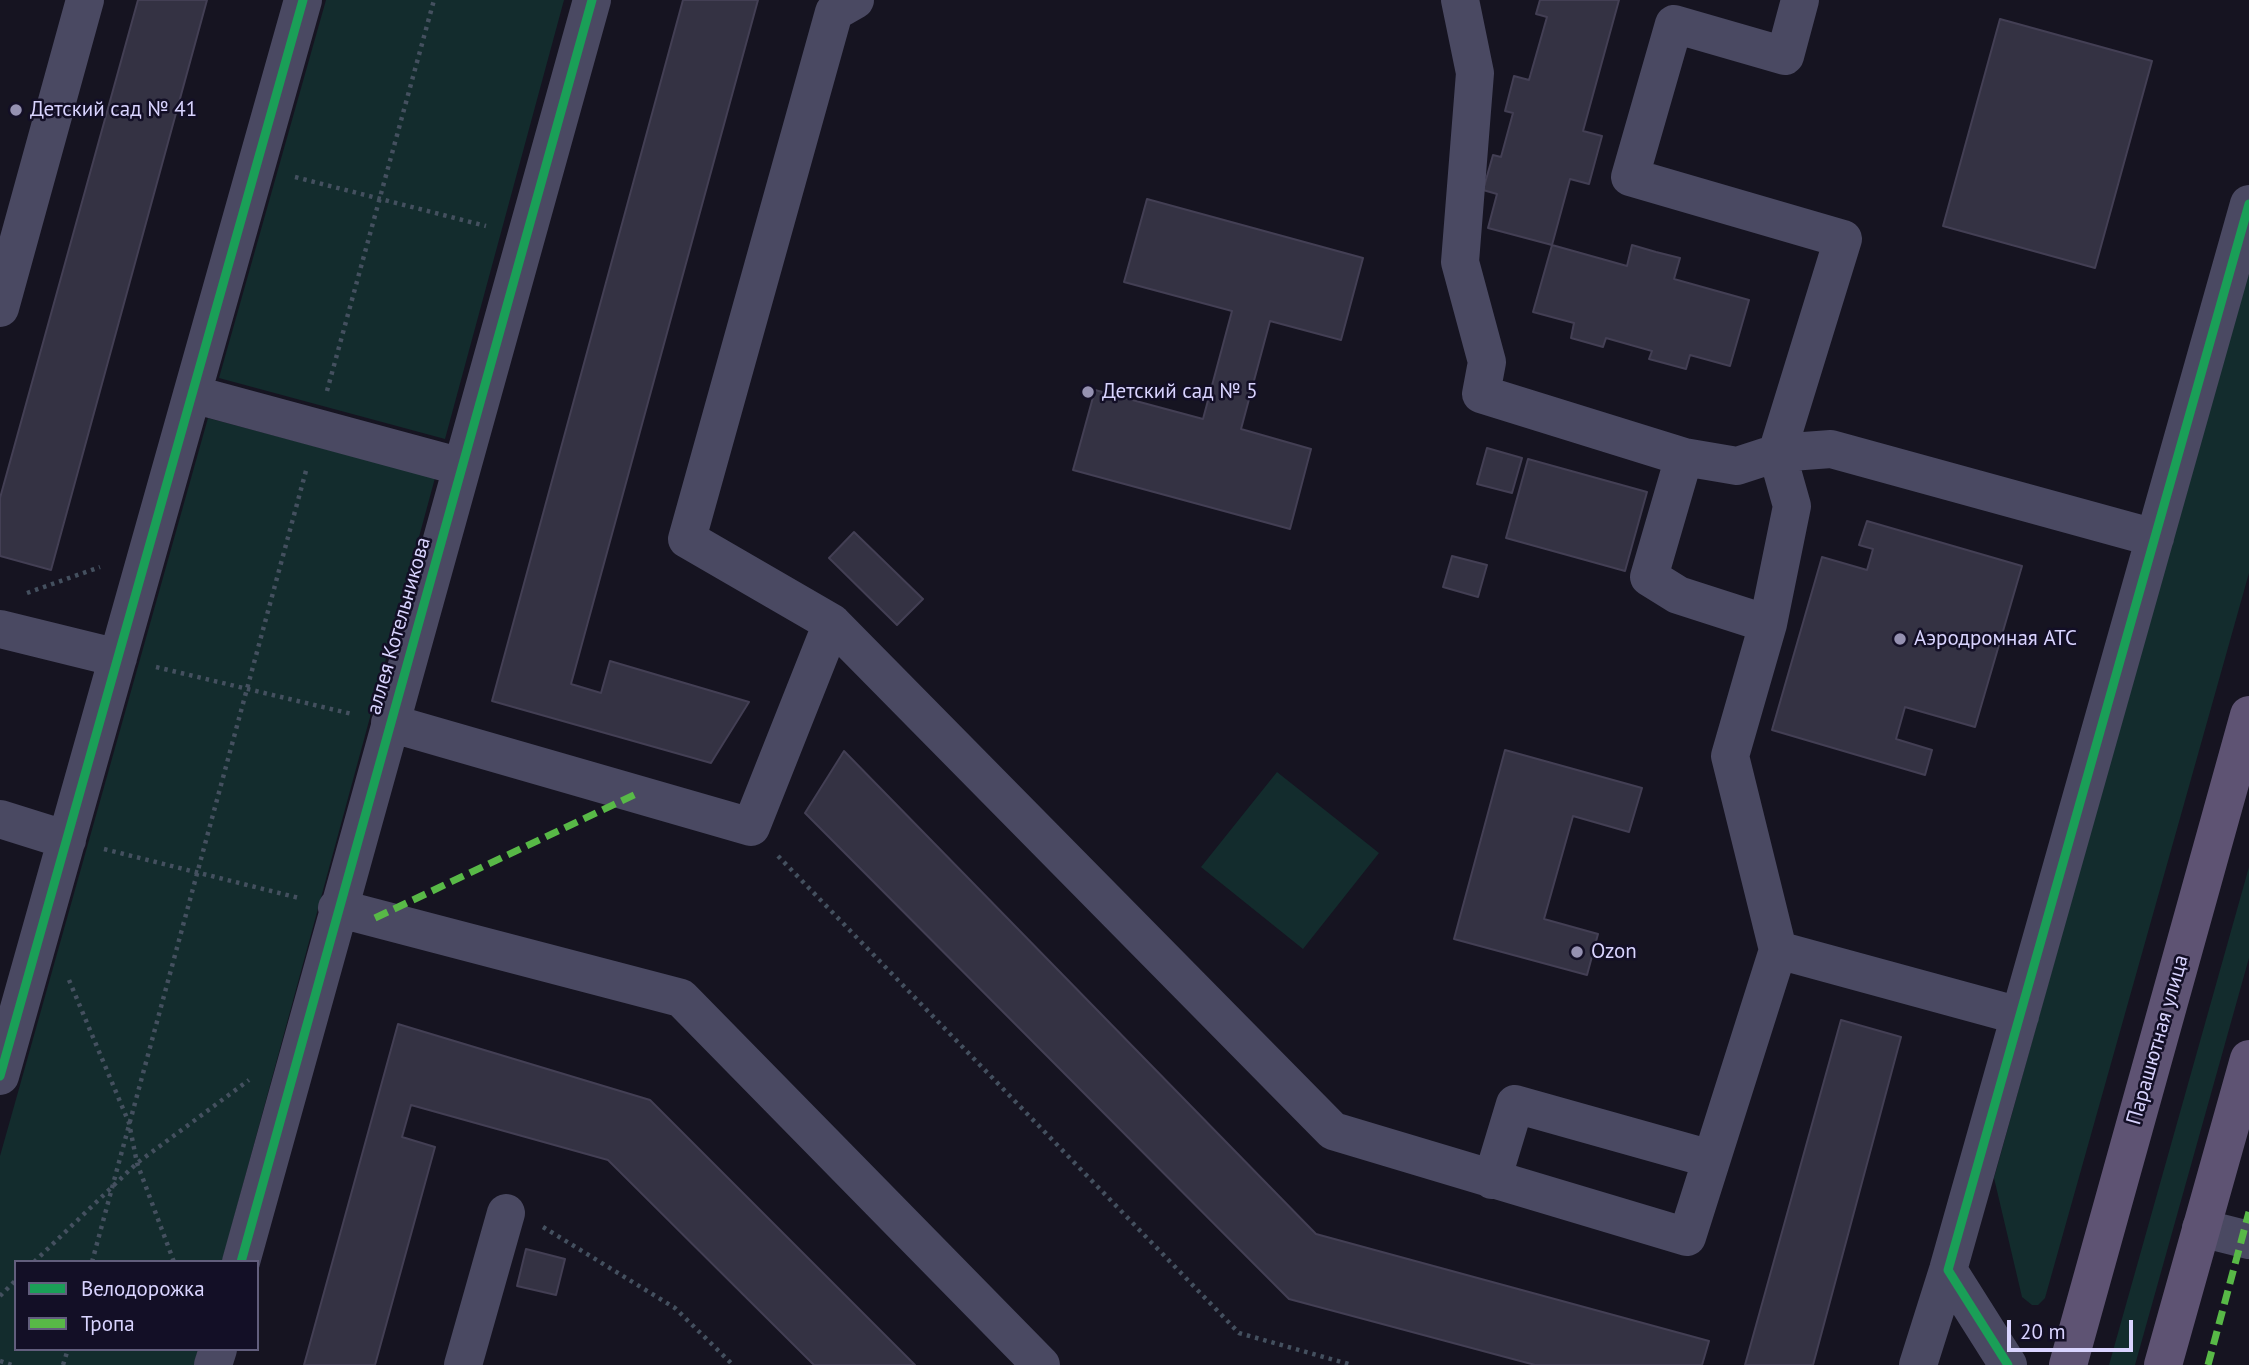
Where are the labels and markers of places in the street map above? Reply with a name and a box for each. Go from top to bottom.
place label: Детский сад № 41 [30,97,197,123]
marker: Детский сад № 41 [8,102,24,118]
place label: Детский сад № 5 [1102,379,1258,405]
marker: Детский сад № 5 [1080,384,1096,400]
place label: Аэродромная АТС [1914,626,2077,652]
marker: Аэродромная АТС [1892,631,1908,647]
place label: Ozon [1591,939,1637,965]
marker: Ozon [1569,944,1585,960]

